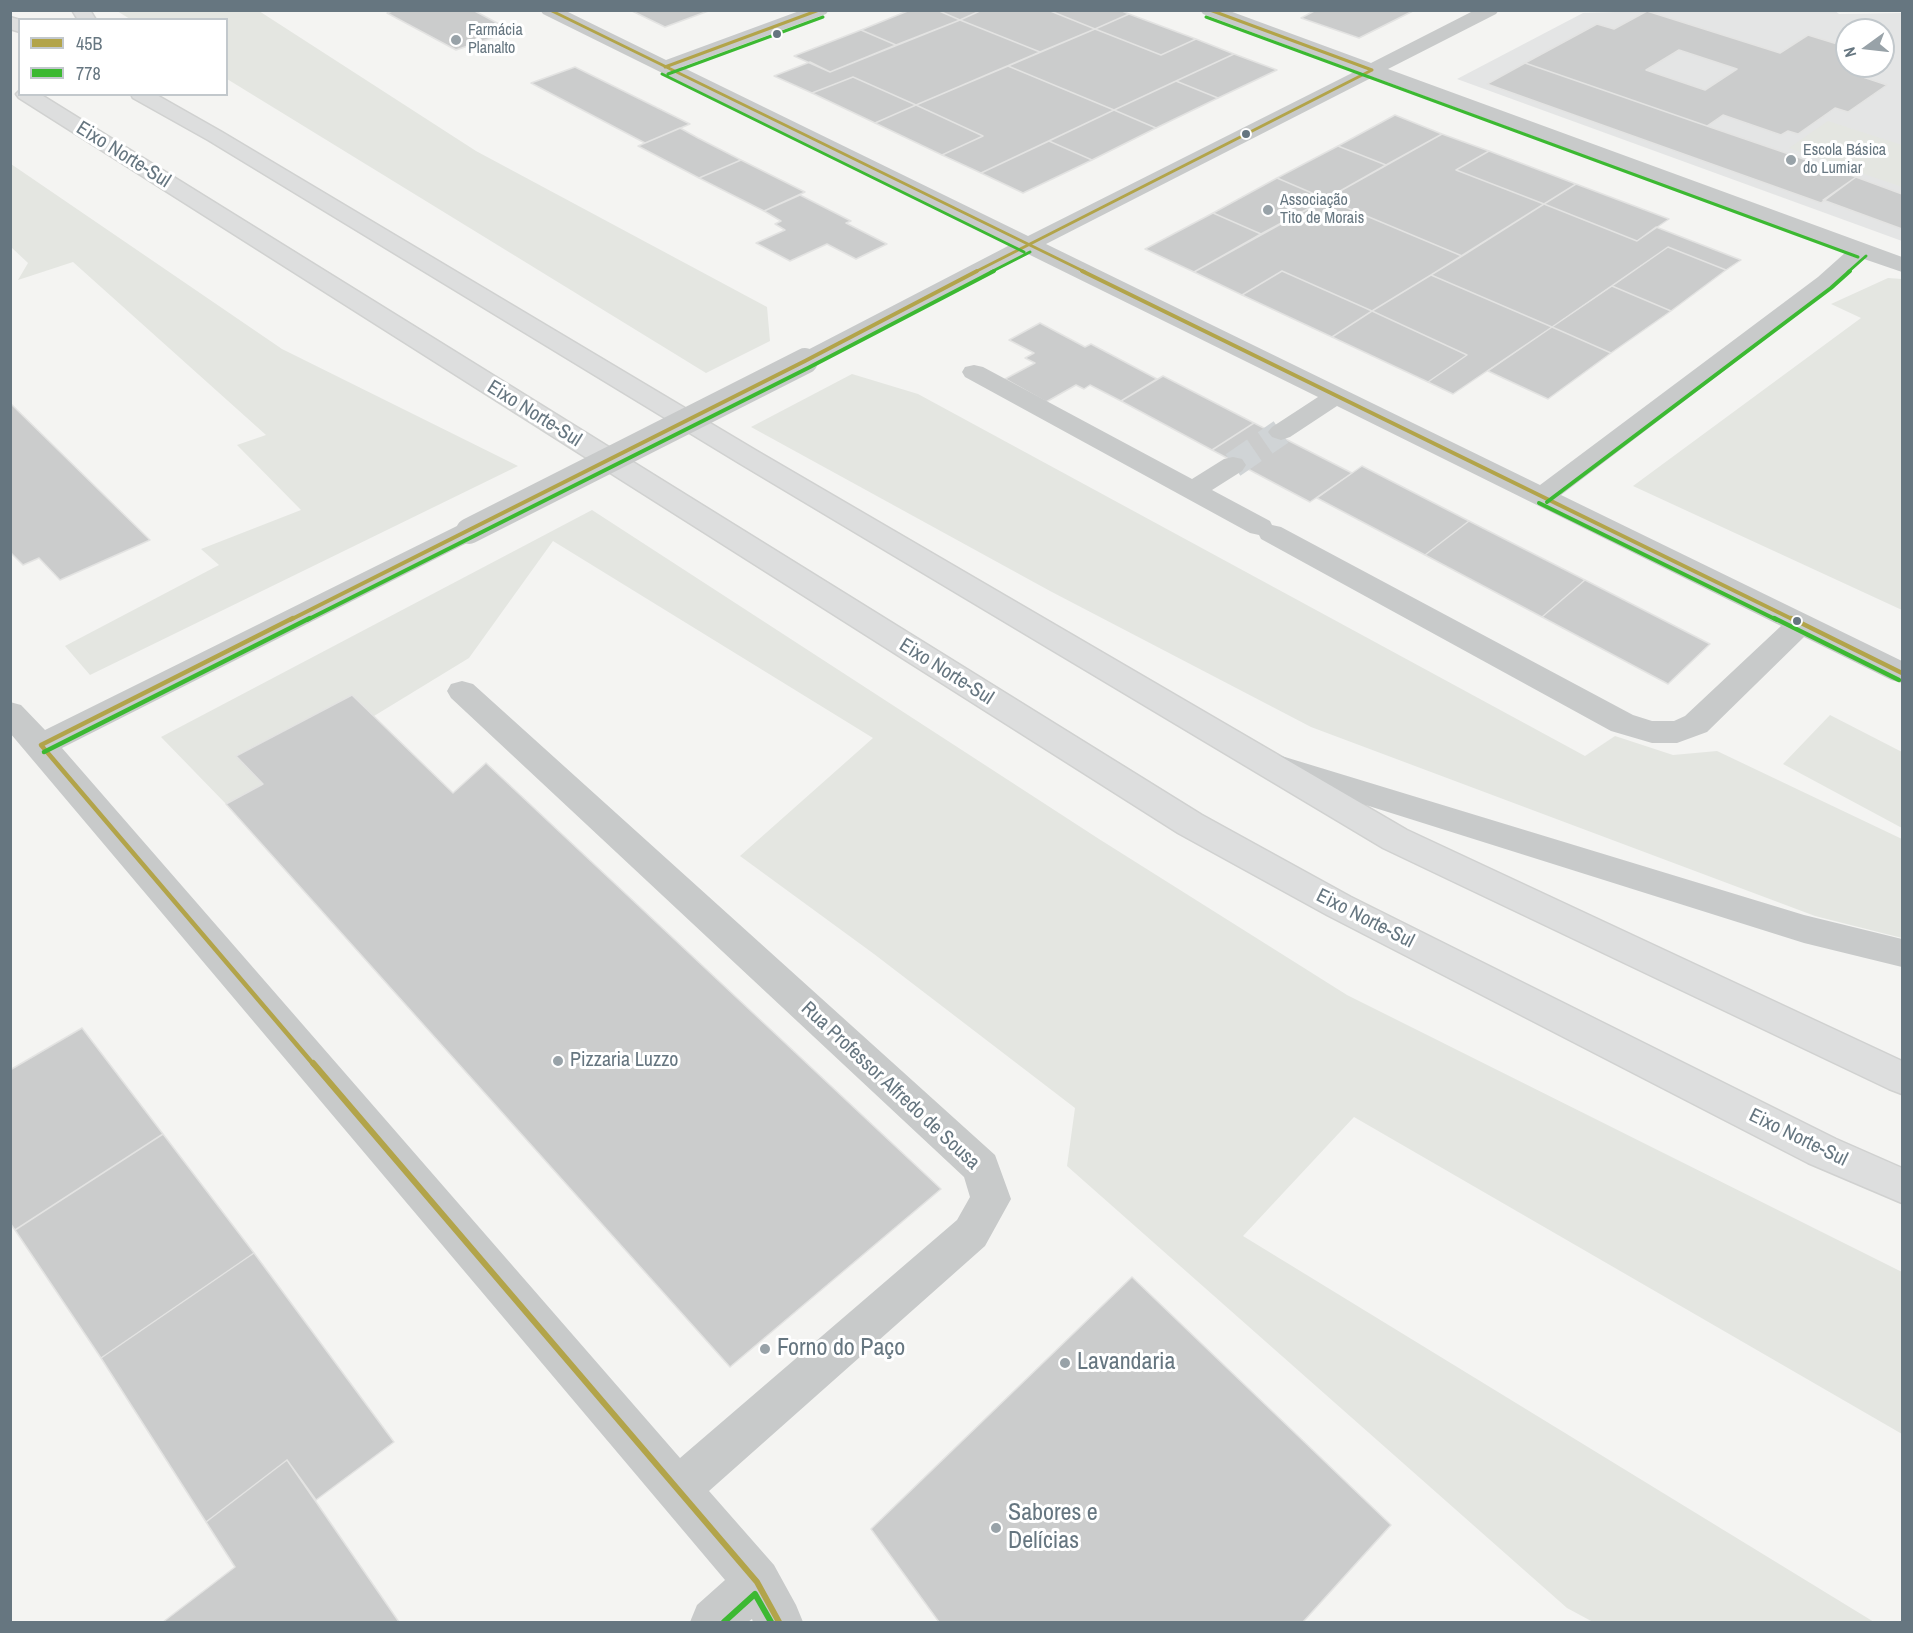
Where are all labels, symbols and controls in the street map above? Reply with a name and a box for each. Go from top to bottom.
legend [18,18,228,96]
north arrow [1835,18,1895,78]
place label: Farmácia Planalto [468,21,523,59]
unlabelled marker [771,28,783,40]
text: 45B [76,31,102,56]
marker: Farmácia Planalto [449,33,463,47]
text: N [1838,45,1861,60]
text: 778 [76,61,101,86]
street label: Eixo Norte-Sul [71,117,175,193]
unlabelled marker [1240,128,1252,140]
place label: Escola Básica do Lumiar [1803,141,1886,179]
marker: Escola Básica do Lumiar [1784,153,1798,167]
place label: Associação Tito de Morais [1280,191,1364,229]
marker: Associação Tito de Morais [1261,203,1275,217]
street label: Eixo Norte-Sul [482,376,586,452]
unlabelled marker [1791,615,1803,627]
street label: Eixo Norte-Sul [894,634,998,710]
street label: Eixo Norte-Sul [1312,884,1418,954]
street label: Rua Professor Alfredo de Sousa [796,997,984,1175]
place label: Pizzaria Luzzo [570,1049,678,1073]
marker: Pizzaria Luzzo [551,1054,565,1068]
street label: Eixo Norte-Sul [1745,1104,1851,1172]
place label: Forno do Paço [777,1335,905,1363]
marker: Forno do Paço [758,1342,772,1356]
place label: Lavandaria [1077,1349,1175,1377]
marker: Lavandaria [1058,1356,1072,1370]
place label: Sabores e Delícias [1008,1500,1098,1556]
marker: Sabores e Delícias [989,1521,1003,1535]

